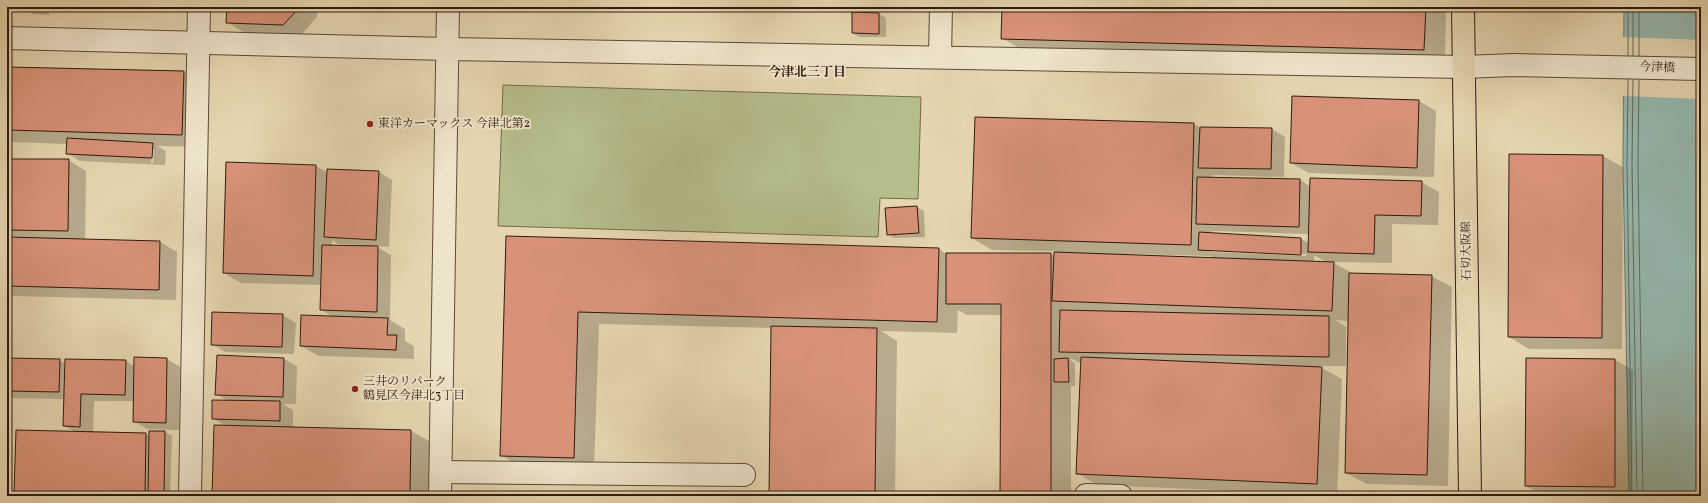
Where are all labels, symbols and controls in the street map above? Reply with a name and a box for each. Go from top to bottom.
street label: 今津橋 [1639,59,1675,77]
district label: 今津北三丁目 [768,64,846,82]
place label: 東洋カーマックス 今津北第2 [378,116,530,132]
marker: 東洋カーマックス 今津北第2 [365,119,375,129]
street label: 石切大阪線 [1458,221,1476,281]
place label: 三井のリパーク 鶴見区今津北3丁目 [363,374,465,404]
marker: 三井のリパーク 鶴見区今津北3丁目 [350,384,360,394]

